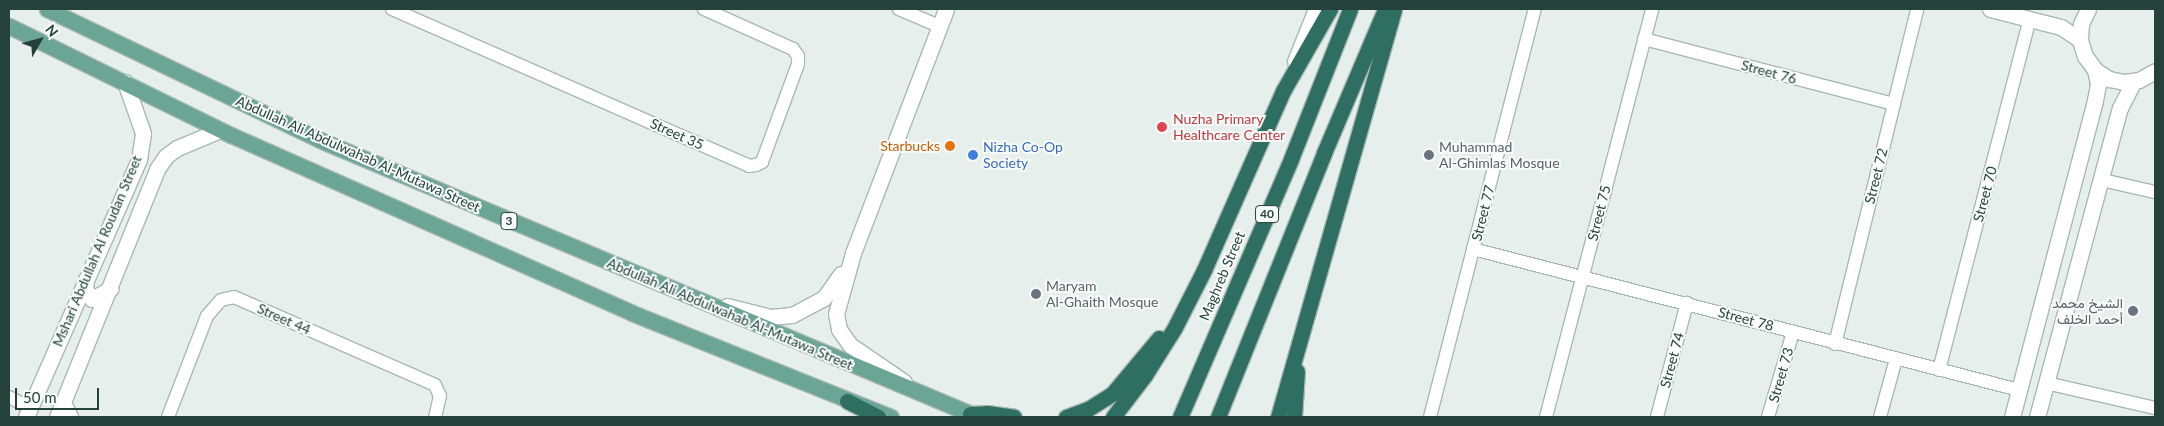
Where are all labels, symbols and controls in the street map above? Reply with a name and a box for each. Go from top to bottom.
north arrow [15,15,65,65]
text: N [42,21,62,40]
street label: Street 76 [1739,57,1799,87]
street label: Abdullah Ali Abdulwahab Al-Mutawa Street [233,92,483,216]
place label: Nuzha Primary Healthcare Center [1173,111,1285,144]
street label: Street 35 [648,115,706,153]
marker: Nuzha Primary Healthcare Center [1155,120,1169,134]
place label: Starbucks [880,138,940,154]
place label: Nizha Co-Op Society [983,139,1063,172]
place label: Muhammad Al-Ghimlas Mosque [1439,139,1560,172]
marker: Starbucks [944,140,956,152]
street label: Street 72 [1861,146,1891,206]
marker: Nizha Co-Op Society [967,149,979,161]
marker: Muhammad Al-Ghimlas Mosque [1423,149,1435,161]
street label: Mshari Abdullah Al Roudan Street [49,152,145,350]
street label: Street 70 [1970,164,2000,224]
street label: Street 77 [1468,183,1498,243]
street label: Street 75 [1584,183,1614,243]
road number: 40 [1254,204,1280,223]
road number: 3 [500,212,518,230]
street label: Maghreb Street [1196,229,1248,323]
street label: Abdullah Ali Abdulwahab Al-Mutawa Street [604,254,856,374]
place label: Maryam Al-Ghaith Mosque [1046,278,1158,310]
marker: Maryam Al-Ghaith Mosque [1030,288,1042,300]
place label: الشيخ محمد أحمد الخلف [2052,295,2123,328]
street label: Street 44 [255,300,313,338]
street label: Street 78 [1716,304,1776,334]
marker: الشيخ محمد أحمد الخلف [2127,305,2139,317]
street label: Street 74 [1657,330,1687,390]
street label: Street 73 [1765,345,1797,405]
scale bar [18,378,101,410]
text: 50 m [23,388,57,406]

